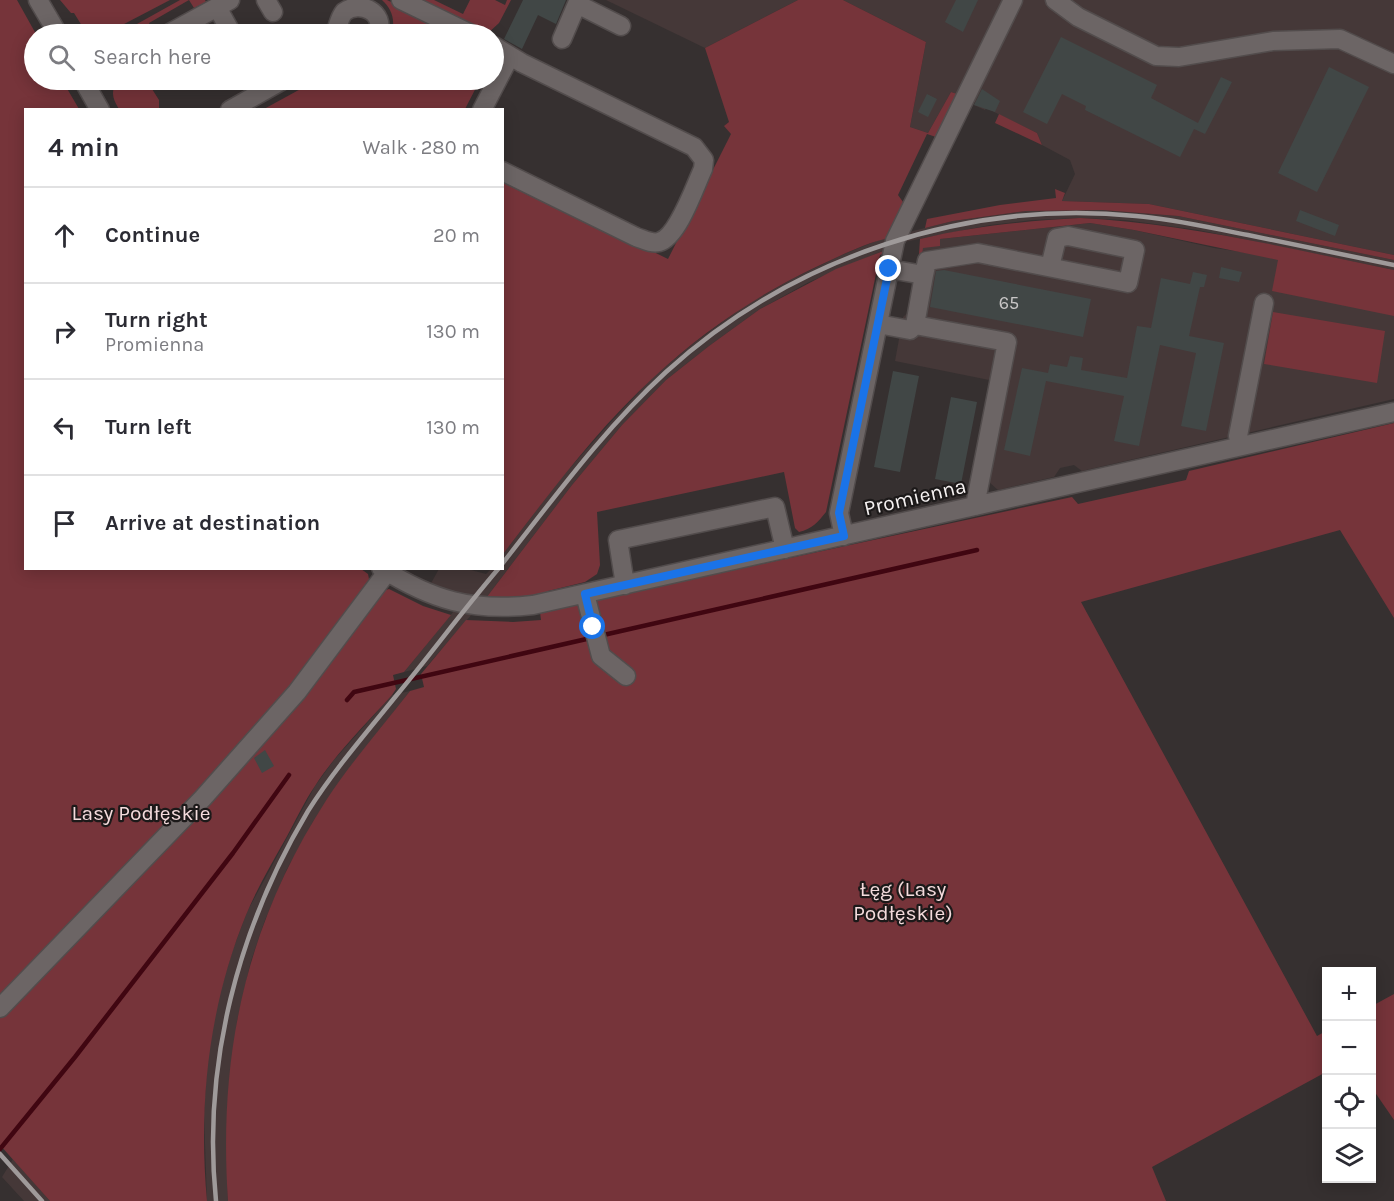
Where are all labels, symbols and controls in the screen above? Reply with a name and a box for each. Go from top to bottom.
search box [24,24,504,90]
icon: search [45,41,78,74]
text: Search here [93,44,211,70]
text: 4 min [48,132,119,163]
text: Walk · 280 m [363,136,480,159]
icon: ahead [48,219,81,252]
text: Continue [105,222,200,248]
text: 20 m [433,224,480,247]
route end [875,255,901,281]
house number: 65 [999,292,1019,314]
text: Turn right [105,307,208,333]
icon: right [48,315,81,348]
text: 130 m [426,320,480,343]
text: Promienna [105,333,204,356]
icon: left [48,411,81,444]
text: Turn left [105,414,192,440]
text: 130 m [426,416,480,439]
street label: Promienna [861,474,969,520]
icon: arrive [48,507,81,540]
text: Arrive at destination [105,510,320,536]
route start [579,613,605,639]
park label: Lasy Podłęskie [72,801,210,825]
park label: Łęg (Lasy Podłęskie) [853,877,953,925]
map controls [1322,967,1376,1183]
button: + [1322,967,1376,1021]
button: − [1322,1021,1376,1075]
button: locate [1322,1075,1376,1129]
button: layers [1322,1129,1376,1183]

